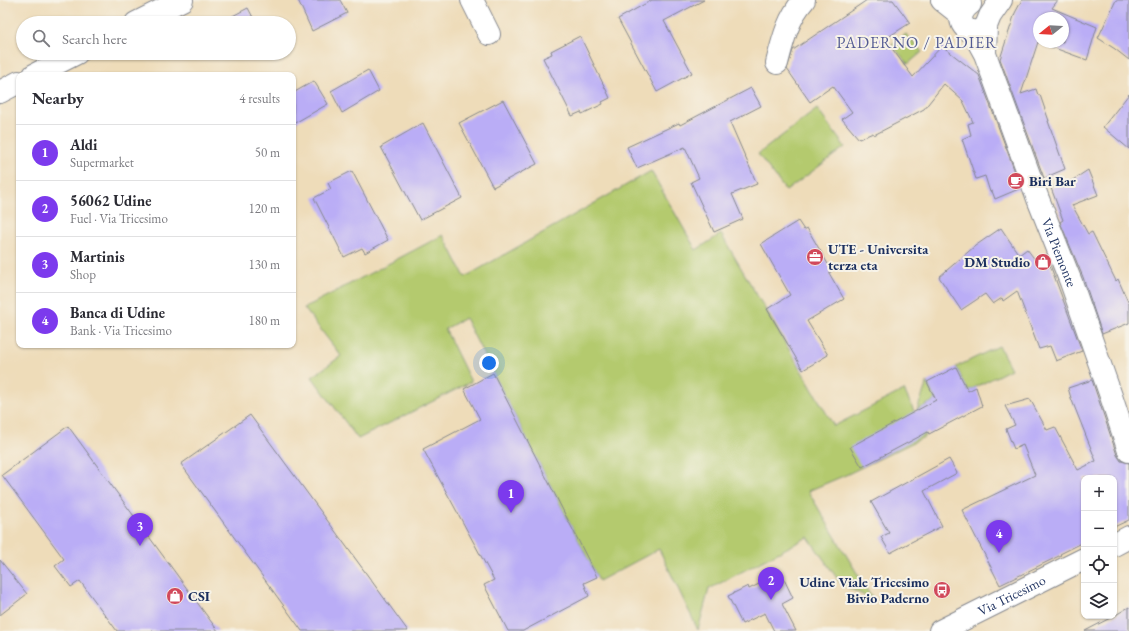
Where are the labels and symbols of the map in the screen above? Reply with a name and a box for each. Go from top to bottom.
north arrow [1033,12,1069,48]
district label: PADERNO / PADIER [836,32,998,53]
cafe icon: Biri Bar [1006,171,1026,191]
place label: Biri Bar [1029,172,1076,190]
street label: Via Piemonte [1037,215,1081,290]
place label: UTE - Universita terza eta [828,240,929,274]
office icon: UTE - Universita terza eta [805,247,825,267]
shop icon: DM Studio [1033,252,1053,272]
place label: DM Studio [964,253,1030,271]
your location [479,353,499,373]
pin: 1 [498,480,524,513]
pin: 3 [127,513,153,546]
pin: 4 [986,520,1012,553]
pin: 2 [758,567,784,600]
street label: Via Tricesimo [975,571,1049,620]
place label: Udine Viale Tricesimo Bivio Paderno [799,573,929,607]
bus stop icon: Udine Viale Tricesimo Bivio Paderno [932,580,952,600]
shop icon: CSI [165,586,185,606]
place label: CSI [188,587,210,605]

